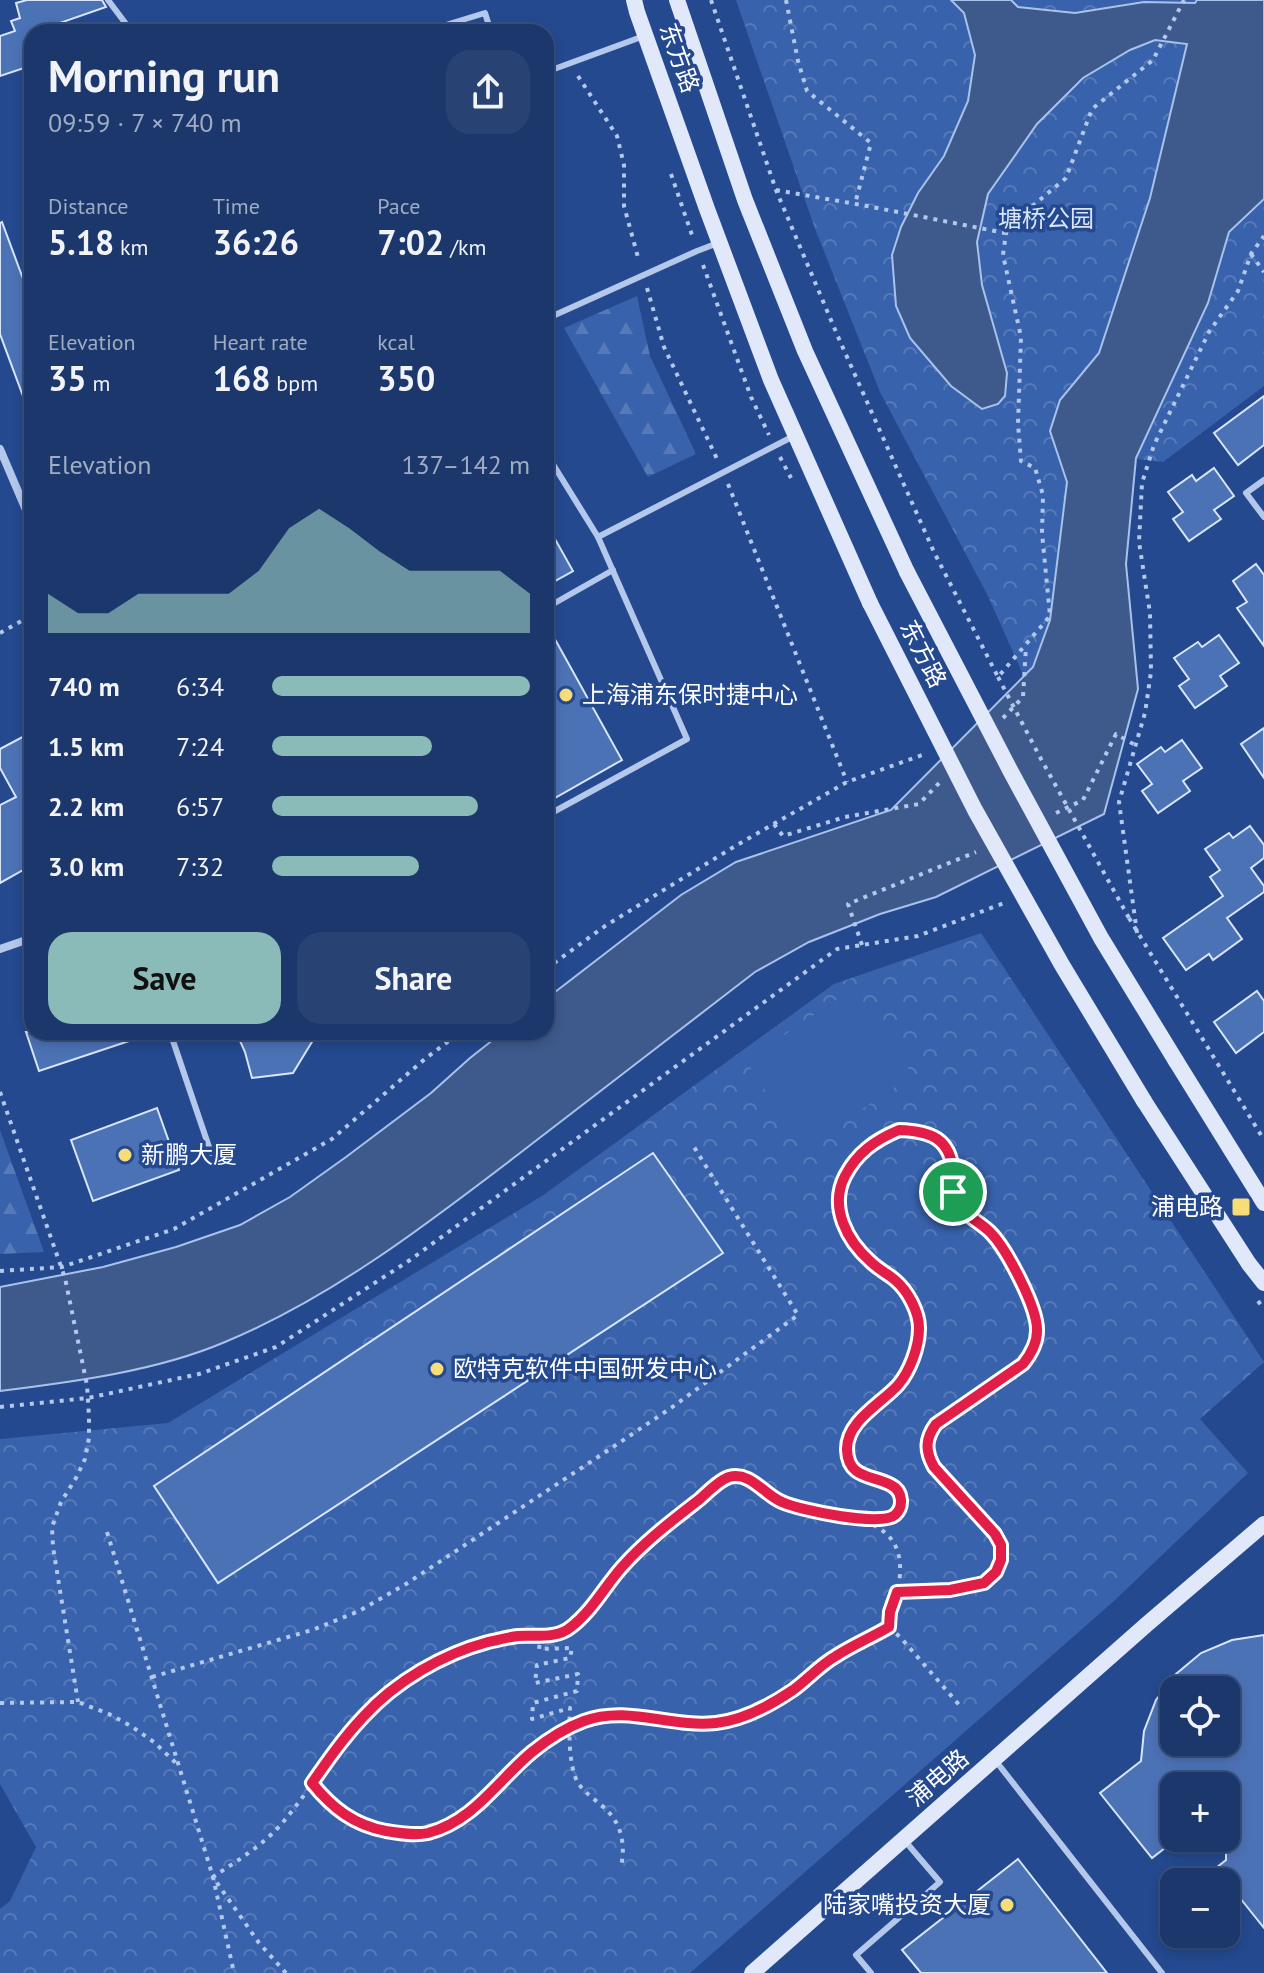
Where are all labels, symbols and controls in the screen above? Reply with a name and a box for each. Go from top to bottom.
street label: 东方路 [653,19,706,97]
text: Morning run [48,47,280,104]
button: share [446,50,530,134]
text: 09:59 · 7 × 740 m [48,106,242,139]
text: Distance [48,192,129,220]
text: Time [213,192,260,220]
text: Pace [377,192,420,220]
park label: 塘桥公园 [998,203,1094,234]
text: 5.18 [48,220,114,264]
text: 36:26 [213,220,299,264]
text: 7:02 [377,220,444,264]
text: km [114,233,148,261]
text: /km [444,233,486,261]
text: Elevation [48,328,136,356]
text: Heart rate [213,328,308,356]
text: kcal [377,328,415,356]
text: 35 [48,356,87,400]
text: 168 [213,356,271,400]
text: 350 [377,356,435,400]
text: m [87,369,110,397]
text: bpm [271,369,318,397]
text: Elevation [48,448,152,481]
text: 137–142 m [401,448,530,481]
street label: 东方路 [893,615,954,693]
text: 740 m [48,670,120,703]
text: 6:34 [176,670,224,703]
place label: 上海浦东保时捷中心 [582,679,798,710]
marker: 上海浦东保时捷中心 [557,686,575,704]
text: 1.5 km [48,730,124,763]
text: 7:24 [176,730,224,763]
text: 2.2 km [48,790,124,823]
text: 6:57 [176,790,224,823]
text: 3.0 km [48,850,124,883]
text: 7:32 [176,850,224,883]
button: Save [48,932,281,1024]
button: Share [297,932,530,1024]
place label: 新鹏大厦 [141,1139,237,1170]
marker: 新鹏大厦 [116,1146,134,1164]
pin [919,1158,987,1226]
icon: arrive [931,1170,975,1214]
place label: 浦电路 [1151,1191,1223,1222]
marker: 浦电路 [1230,1196,1252,1218]
place label: 欧特克软件中国研发中心 [453,1353,717,1384]
marker: 欧特克软件中国研发中心 [428,1360,446,1378]
map controls [1160,1676,1240,1948]
button: locate [1160,1676,1240,1756]
street label: 浦电路 [900,1742,975,1813]
button: + [1160,1772,1240,1852]
button: − [1160,1868,1240,1948]
place label: 陆家嘴投资大厦 [823,1889,991,1920]
marker: 陆家嘴投资大厦 [998,1896,1016,1914]

